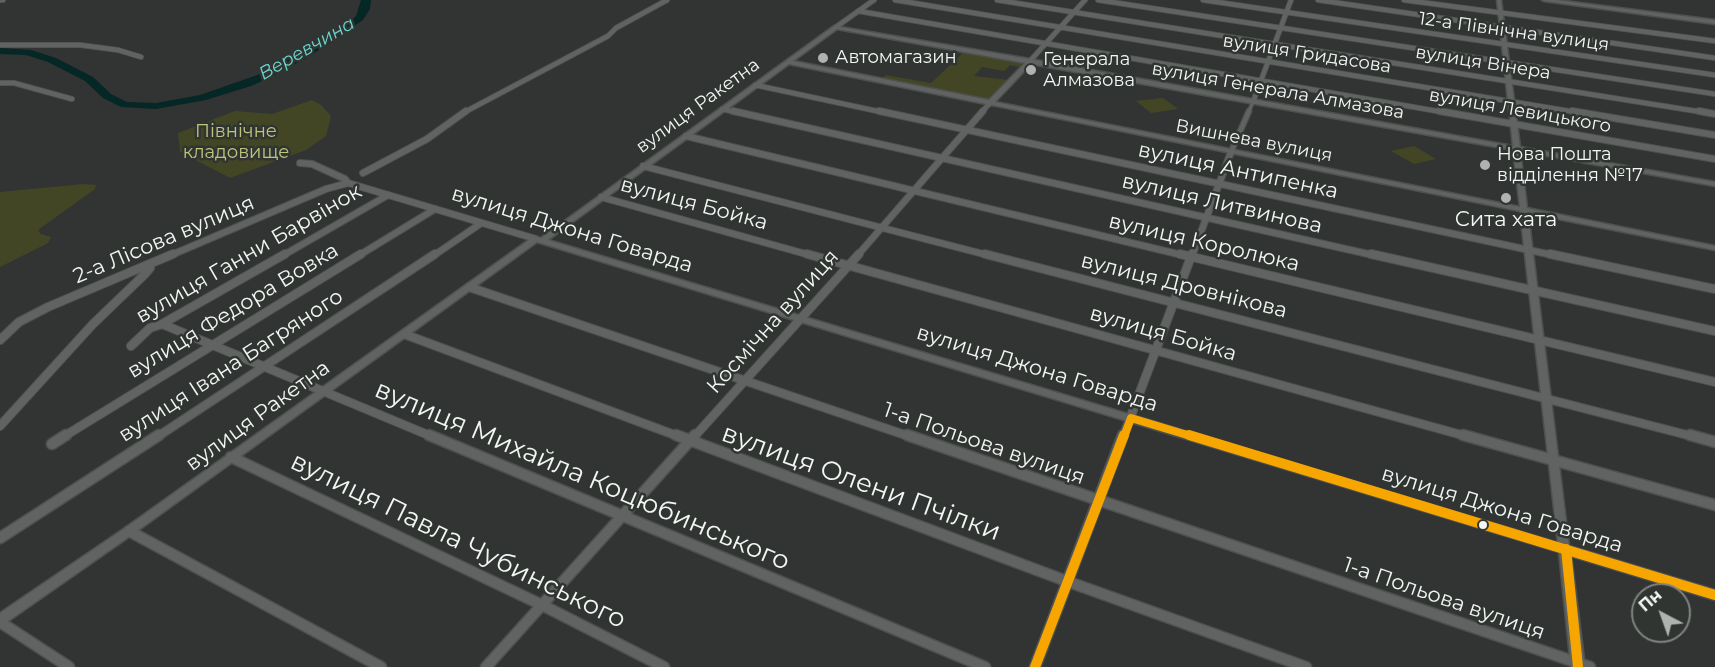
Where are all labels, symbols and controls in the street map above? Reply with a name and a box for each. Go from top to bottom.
street label: 12-а Північна вулиця [1417,8,1611,56]
water label: Веревчина [255,13,359,85]
street label: вулиця Гридасова [1221,30,1393,78]
street label: вулиця Вінера [1414,42,1552,84]
place label: Автомагазин [835,47,957,69]
place label: Генерала Алмазова [1043,49,1135,92]
marker: Автомагазин [816,51,830,65]
street label: вулиця Ракетна [632,54,764,158]
street label: вулиця Генерала Алмазова [1150,58,1406,124]
marker: Генерала Алмазова [1024,63,1038,77]
street label: вулиця Левицького [1427,84,1613,138]
street label: Вишнева вулиця [1174,115,1334,167]
park label: Північне кладовище [183,121,289,164]
street label: вулиця Антипенка [1136,137,1340,205]
place label: Нова Пошта відділення №17 [1497,144,1643,186]
marker: Нова Пошта відділення №17 [1478,158,1492,172]
street label: вулиця Литвинова [1119,169,1325,239]
street label: вулиця Бойка [618,172,770,236]
street label: вулиця Ганни Барвінок [132,179,366,329]
street label: вулиця Джона Говарда [448,181,696,279]
street label: 2-а Лісова вулиця [70,190,258,290]
marker: Сита хата [1499,191,1513,205]
place label: Сита хата [1455,207,1557,233]
street label: вулиця Королюка [1106,209,1302,277]
street label: вулиця Федора Вовка [123,238,343,384]
street label: Космічна вулиця [702,245,844,399]
street label: вулиця Дровнікова [1078,248,1290,324]
street label: вулиця Івана Багряного [114,284,348,448]
street label: вулиця Бойка [1087,301,1239,367]
street label: вулиця Джона Говарда [913,320,1161,418]
street label: вулиця Ракетна [181,355,335,477]
street label: вулиця Михайла Коцюбинського [370,374,794,578]
street label: 1-а Польова вулиця [880,398,1088,490]
street label: вулиця Олени Пчілки [717,418,1005,548]
street label: вулиця Павла Чубинського [285,446,631,636]
street label: вулиця Джона Говарда [1378,461,1626,559]
unlabelled marker [1477,519,1489,531]
street label: 1-а Польова вулиця [1340,553,1548,645]
north arrow [1631,583,1691,643]
text: Пн [1635,585,1665,616]

